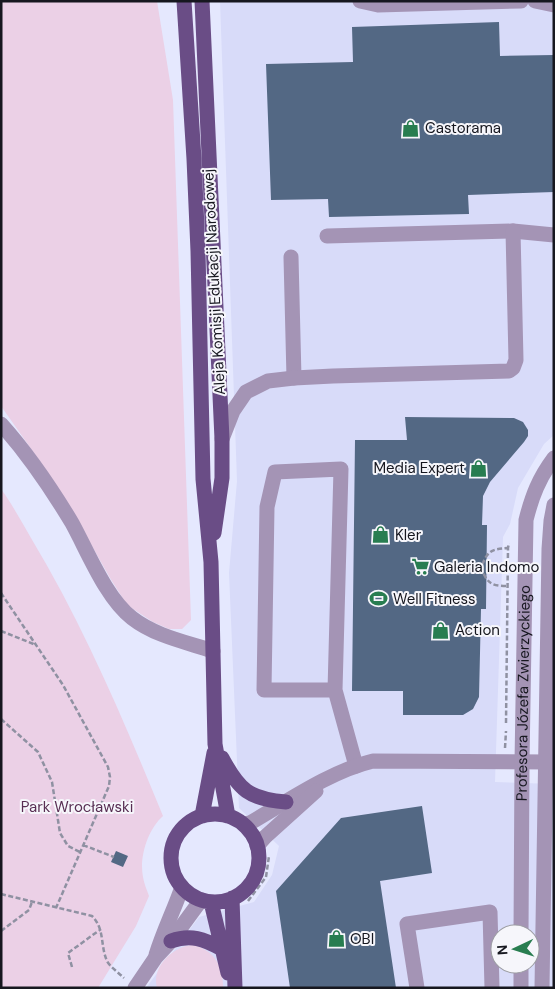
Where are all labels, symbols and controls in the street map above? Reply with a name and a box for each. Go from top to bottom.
shop icon: Castorama [401,118,421,138]
place label: Castorama [425,118,501,138]
street label: Aleja Komisji Edukacji Narodowej [198,168,230,396]
place label: Media Expert [373,458,465,478]
shop icon: Media Expert [469,458,489,478]
shop icon: Kler [371,525,391,545]
place label: Kler [395,525,422,545]
supermarket icon: Galeria Indomo [410,557,430,577]
place label: Galeria Indomo [434,557,539,577]
street label: Profesora Józefa Zwierzyckiego [512,585,535,801]
sports icon: Well Fitness [369,589,389,609]
place label: Well Fitness [393,589,476,609]
shop icon: Action [431,620,451,640]
place label: Action [455,620,500,640]
park label: Park Wrocławski [21,797,133,817]
north arrow [490,924,540,974]
shop icon: OBI [326,929,346,949]
place label: OBI [350,929,374,949]
text: N [493,944,511,956]

